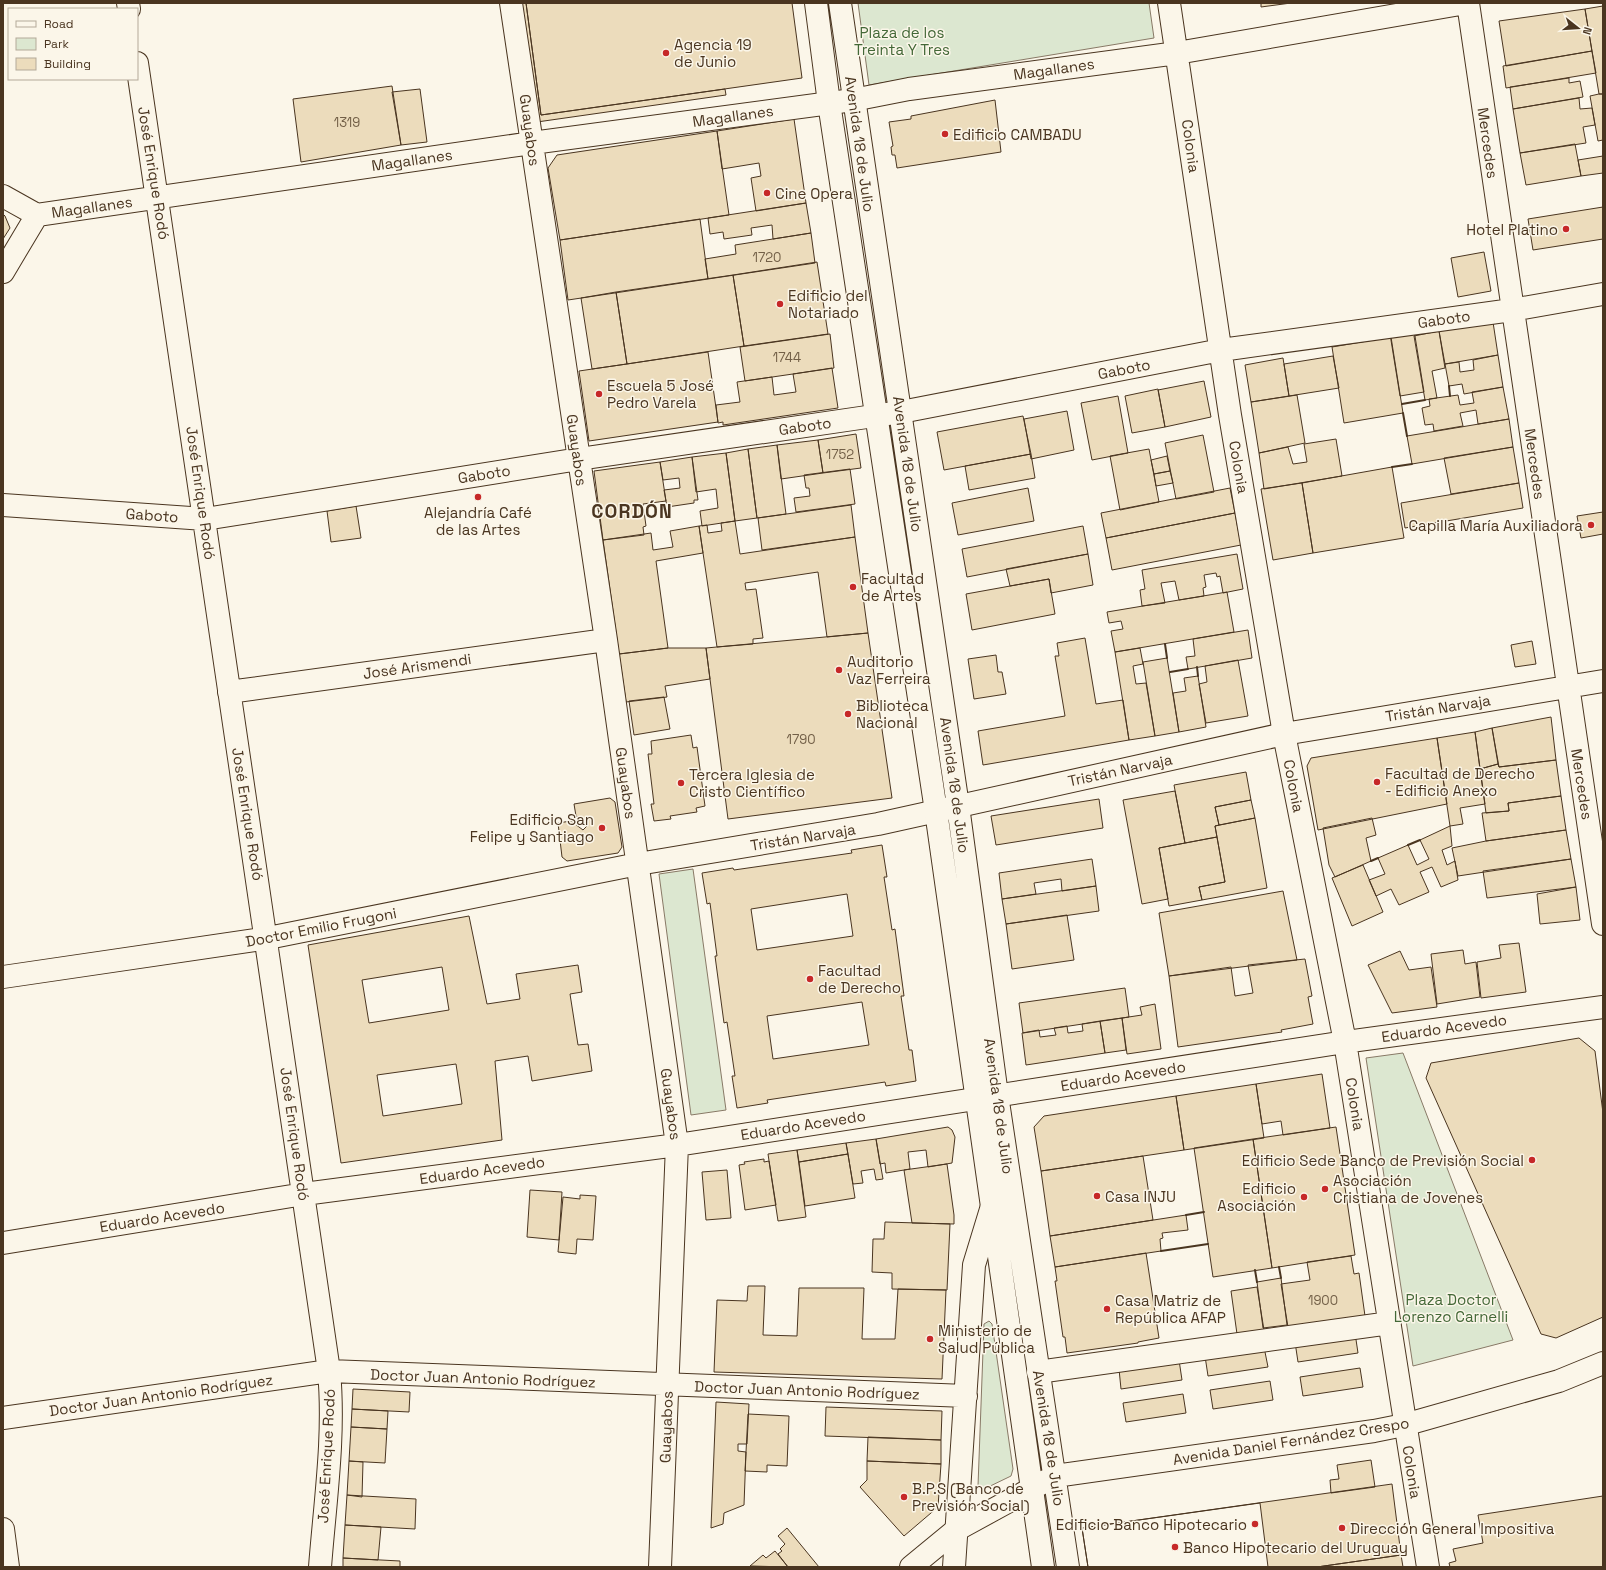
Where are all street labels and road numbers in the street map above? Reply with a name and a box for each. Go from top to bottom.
street label: Magallanes [1012,54,1096,84]
street label: Avenida 18 de Julio [841,75,879,213]
street label: Guayabos [516,93,544,167]
street label: Magallanes [691,101,775,131]
street label: José Enrique Rodó [134,105,174,241]
street label: Mercedes [1474,106,1502,180]
street label: Colonia [1178,118,1204,174]
street label: Magallanes [370,145,454,175]
street label: Magallanes [50,192,134,222]
street label: Gaboto [1416,306,1472,332]
street label: Gaboto [1096,355,1152,383]
street label: Avenida 18 de Julio [889,395,927,533]
street label: Guayabos [563,413,591,487]
street label: Gaboto [777,413,833,439]
street label: José Enrique Rodó [182,425,220,561]
street label: Mercedes [1521,427,1549,501]
street label: Colonia [1225,439,1253,495]
street label: Gaboto [456,460,512,488]
street label: Gaboto [125,504,179,526]
street label: José Arismendi [362,649,472,683]
street label: Tristán Narvaja [1384,690,1492,726]
street label: Avenida 18 de Julio [936,716,974,854]
street label: José Enrique Rodó [228,746,268,882]
street label: Guayabos [612,746,640,820]
street label: Mercedes [1567,747,1597,821]
street label: Tristán Narvaja [1066,750,1174,790]
street label: Colonia [1280,758,1308,814]
street label: Tristán Narvaja [749,819,857,855]
street label: Doctor Emilio Frugoni [244,903,398,951]
street label: Eduardo Acevedo [1380,1010,1508,1046]
street label: Avenida 18 de Julio [980,1037,1018,1175]
street label: Eduardo Acevedo [1059,1057,1187,1095]
street label: José Enrique Rodó [276,1066,314,1202]
street label: Guayabos [657,1067,685,1141]
street label: Colonia [1341,1076,1369,1132]
street label: Eduardo Acevedo [739,1106,867,1144]
street label: Eduardo Acevedo [418,1152,546,1188]
street label: Eduardo Acevedo [98,1198,226,1236]
street label: Doctor Juan Antonio Rodríguez [370,1365,596,1391]
street label: Avenida 18 de Julio [1029,1369,1069,1507]
street label: Doctor Juan Antonio Rodríguez [48,1370,274,1420]
street label: Doctor Juan Antonio Rodríguez [694,1377,920,1403]
street label: José Enrique Rodó [313,1388,339,1524]
street label: Guayabos [655,1391,677,1463]
street label: Avenida Daniel Fernández Crespo [1172,1413,1410,1469]
street label: Colonia [1398,1444,1426,1500]

